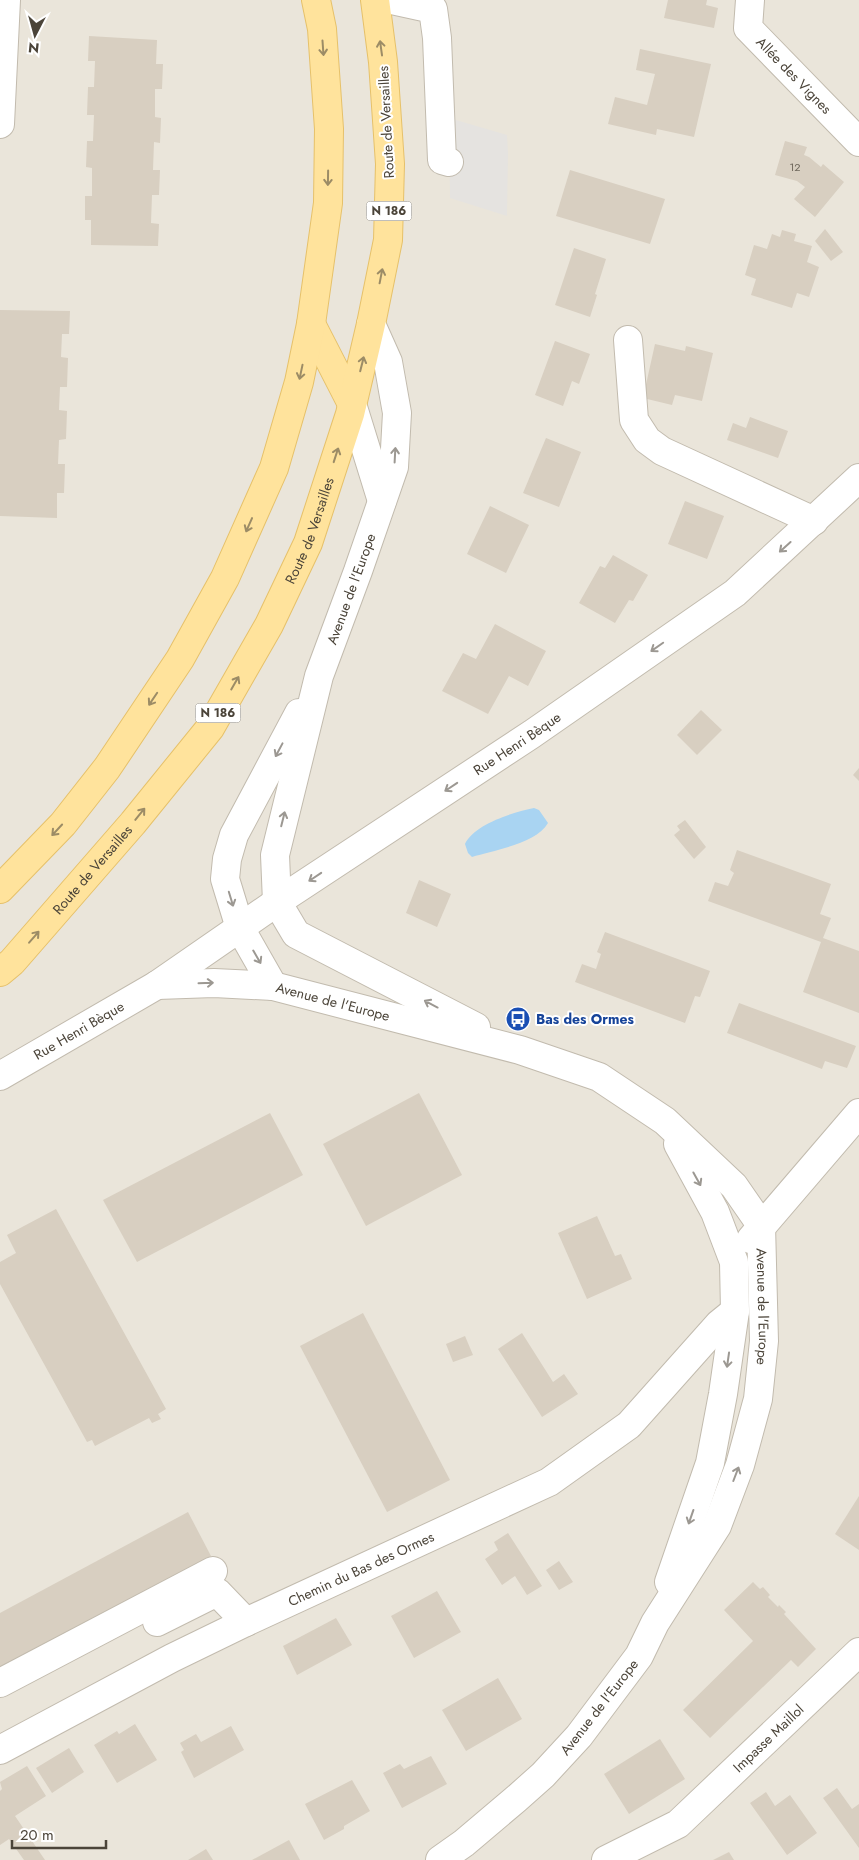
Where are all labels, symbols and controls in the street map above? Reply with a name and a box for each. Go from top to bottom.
north arrow [10,10,60,60]
street label: Allée des Vignes [752,32,836,118]
text: N [27,37,40,58]
one-way arrow [319,40,328,56]
one-way arrow [376,40,386,56]
street label: Route de Versailles [373,65,399,179]
house number: 12 [789,159,801,175]
one-way arrow [323,170,333,186]
road number: N 186 [366,202,412,220]
one-way arrow [376,269,386,285]
one-way arrow [358,356,367,372]
one-way arrow [296,363,305,379]
one-way arrow [390,447,400,463]
one-way arrow [332,448,342,464]
street label: Route de Versailles [280,474,339,587]
one-way arrow [243,517,253,532]
street label: Avenue de l'Europe [322,531,380,647]
one-way arrow [779,541,792,553]
one-way arrow [651,642,665,652]
one-way arrow [231,677,241,691]
one-way arrow [148,692,158,706]
road number: N 186 [196,704,240,722]
street label: Rue Henri Bèque [469,707,565,780]
one-way arrow [274,742,283,757]
one-way arrow [444,782,458,792]
one-way arrow [135,808,146,821]
one-way arrow [279,812,289,828]
street label: Route de Versailles [48,820,137,919]
one-way arrow [51,824,63,837]
one-way arrow [309,872,323,882]
one-way arrow [226,891,236,907]
one-way arrow [28,931,40,944]
one-way arrow [252,949,262,963]
street label: Avenue de l'Europe [274,977,392,1026]
one-way arrow [197,979,213,988]
street label: Rue Henri Bèque [30,996,128,1064]
one-way arrow [424,998,438,1008]
bus stop icon: Bas des Ormes [505,1006,531,1032]
place label: Bas des Ormes [536,1009,634,1029]
one-way arrow [693,1171,702,1186]
street label: Avenue de l'Europe [752,1248,774,1366]
one-way arrow [723,1351,733,1367]
one-way arrow [732,1467,741,1482]
one-way arrow [686,1509,695,1525]
street label: Chemin du Bas des Ormes [285,1526,438,1611]
street label: Avenue de l'Europe [555,1655,643,1759]
street label: Impasse Maillol [728,1700,808,1777]
scale bar [12,1818,106,1850]
text: 20 m [20,1824,54,1846]

